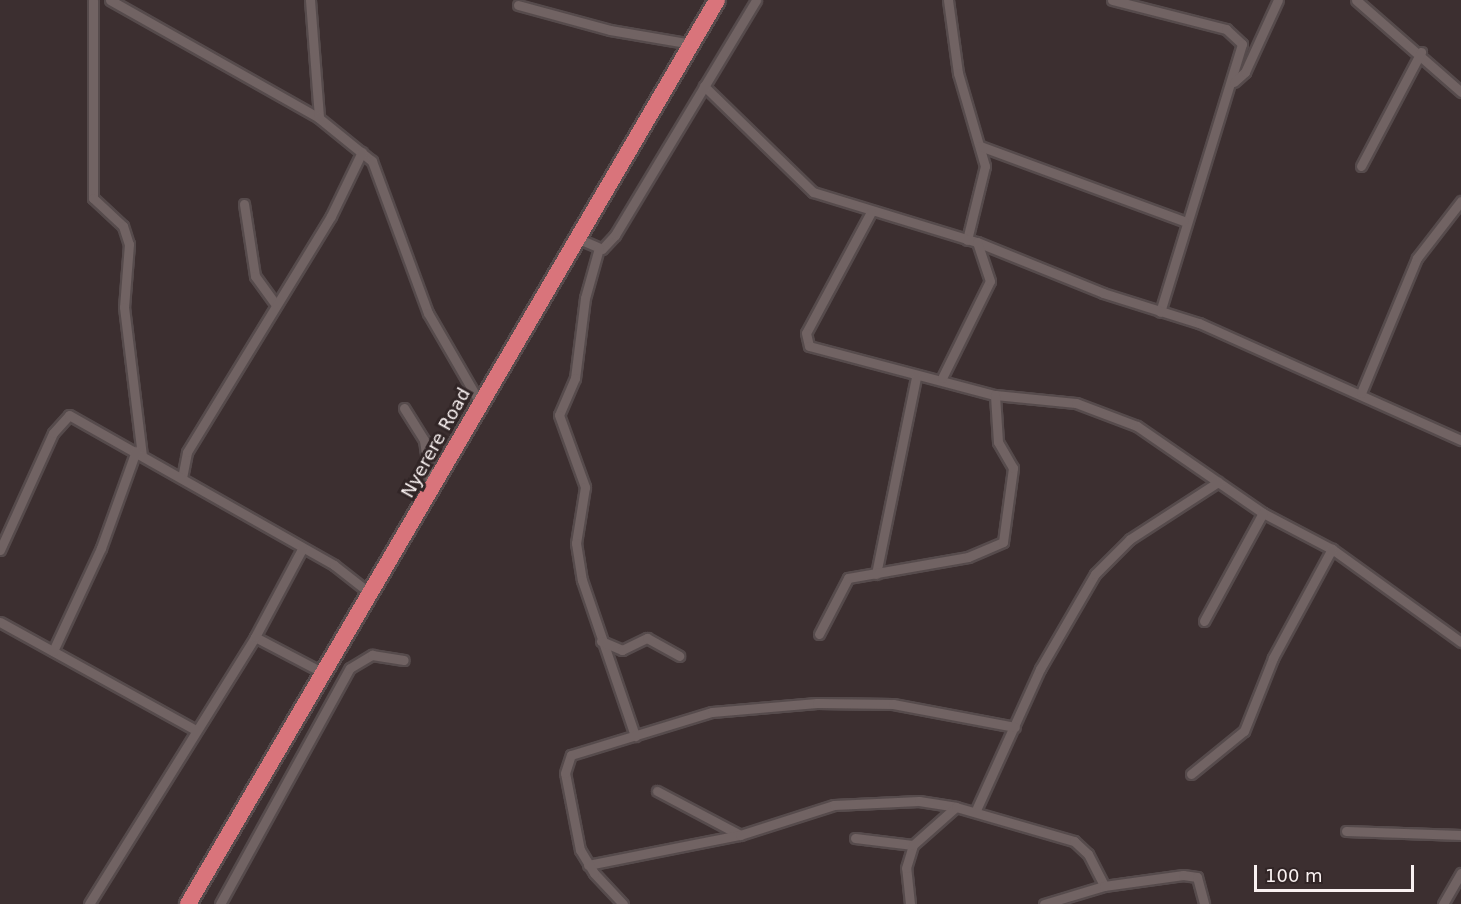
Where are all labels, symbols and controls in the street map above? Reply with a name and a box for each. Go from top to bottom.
street label: Nyerere Road [397,384,475,502]
scale bar [1257,853,1418,891]
text: 100 m [1265,865,1323,886]

